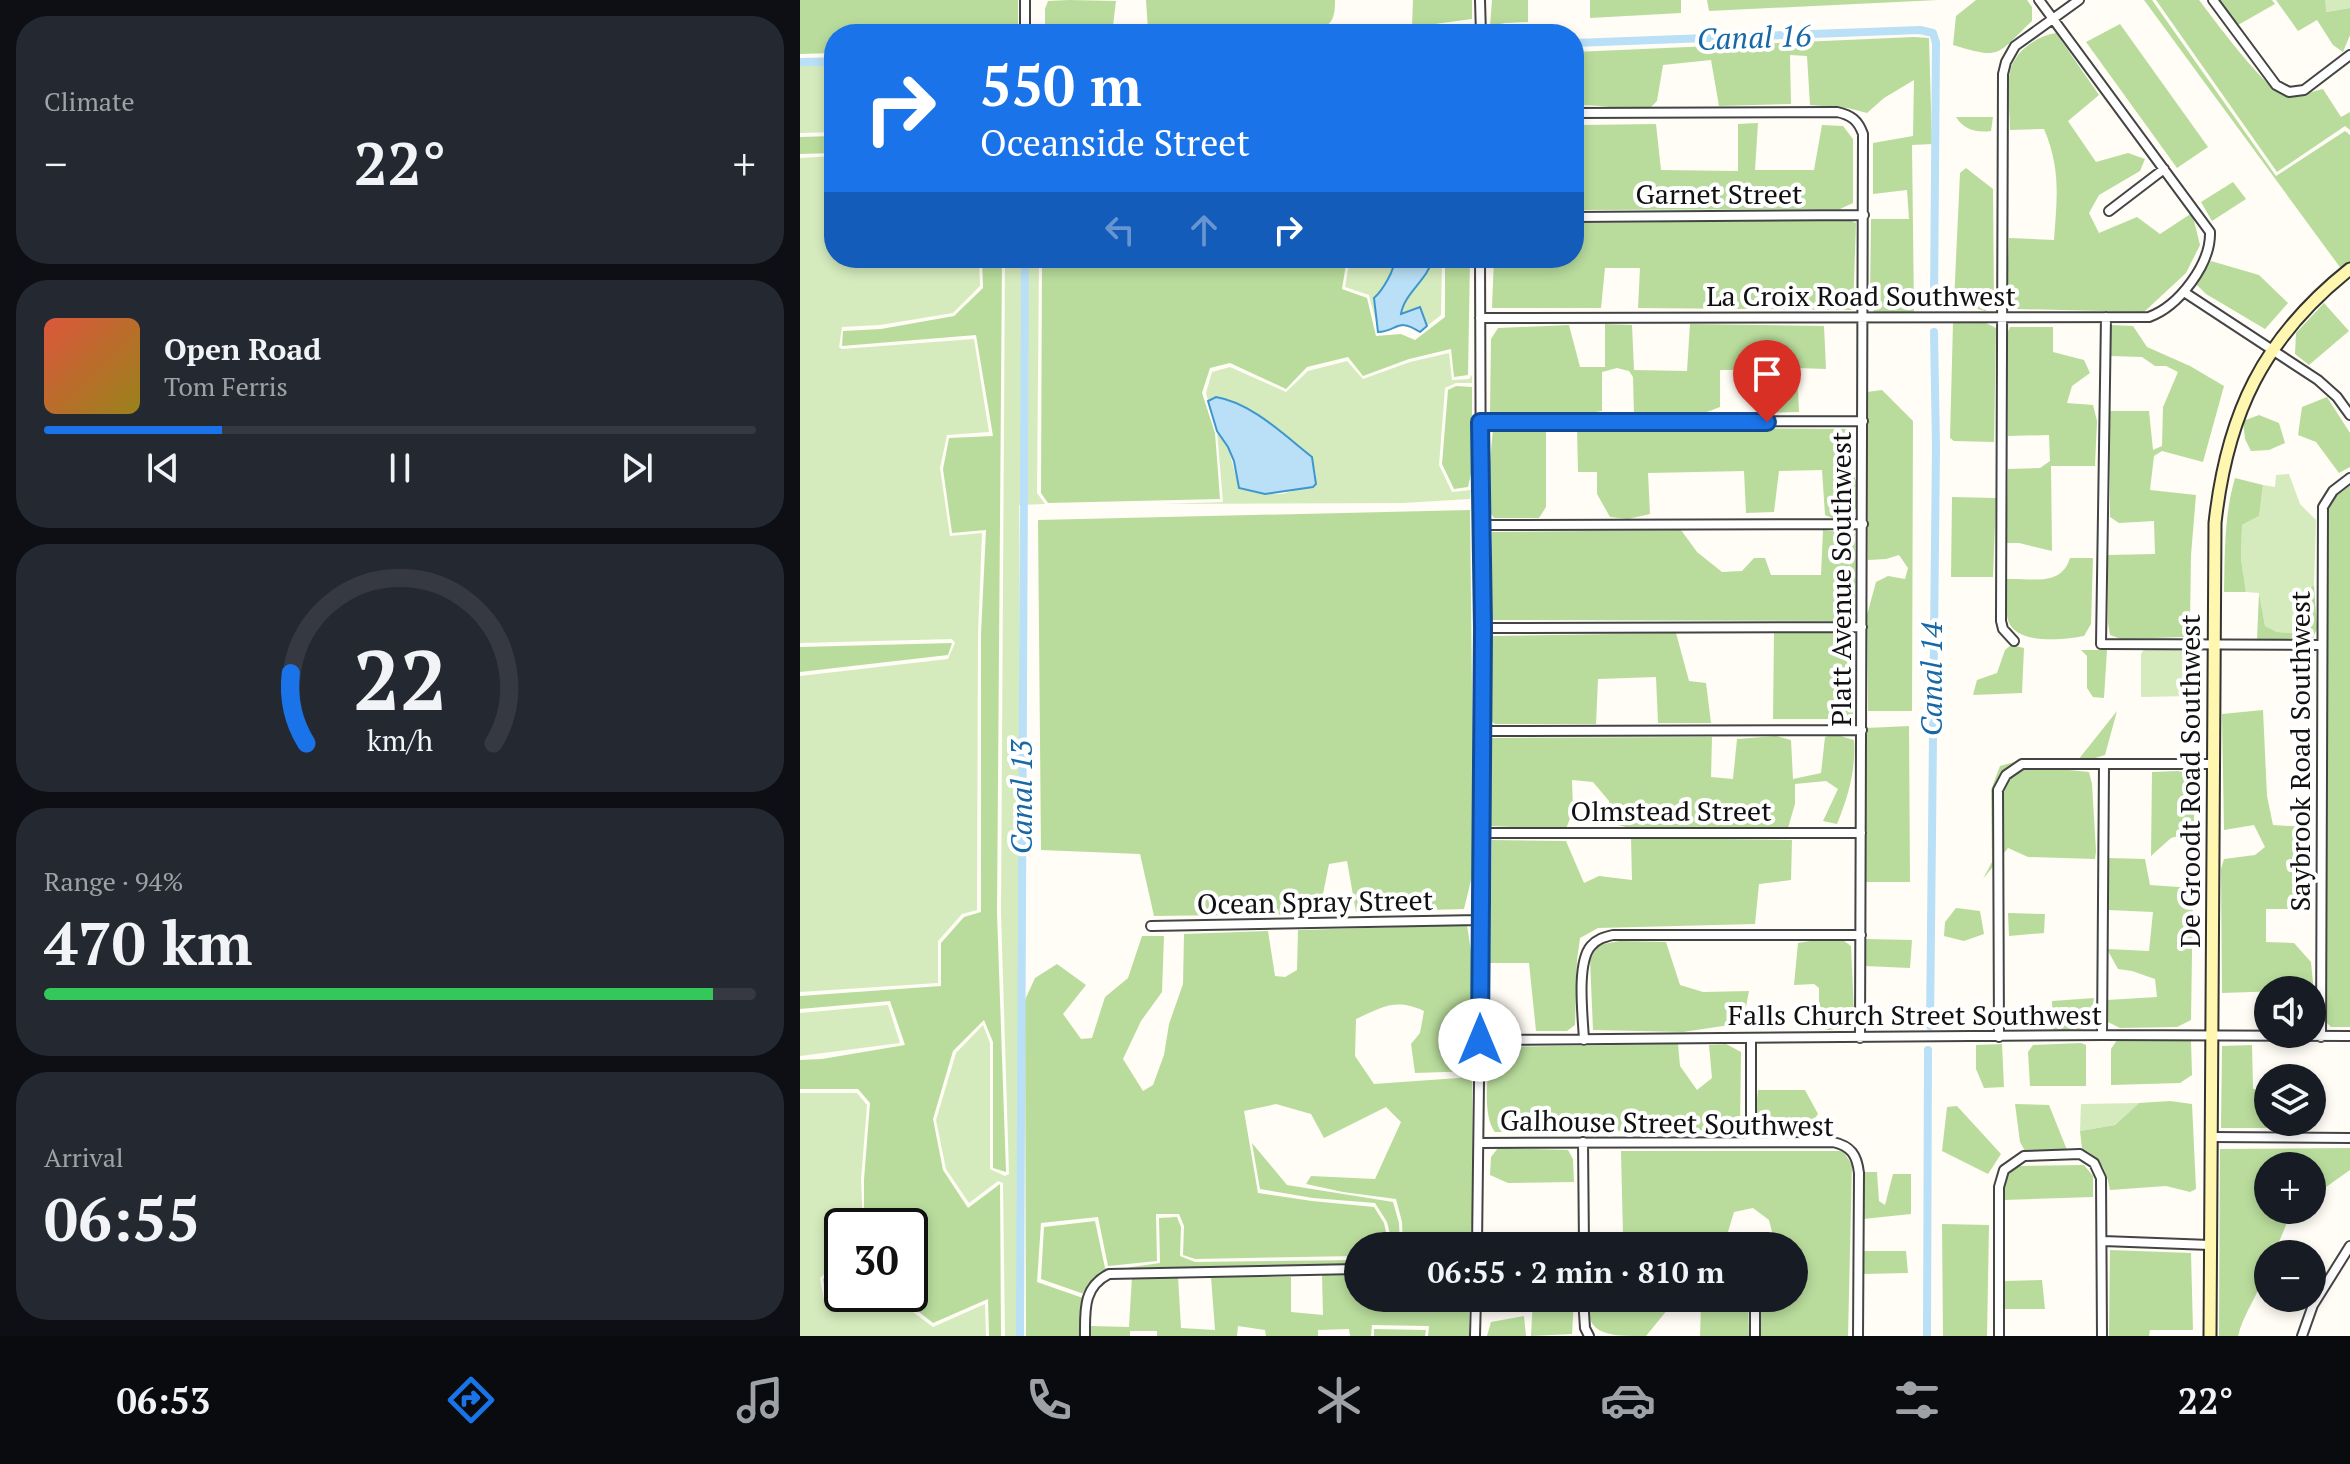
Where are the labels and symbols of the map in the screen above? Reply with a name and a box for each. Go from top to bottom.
water label: Canal 16 [1696,15,1812,59]
street label: Garnet Street [1636,175,1803,212]
street label: La Croix Road Southwest [1706,277,2016,314]
pin [1733,340,1801,422]
street label: Platt Avenue Southwest [1822,431,1859,726]
street label: Saybrook Road Southwest [2281,590,2318,911]
street label: De Groodt Road Southwest [2171,614,2208,948]
water label: Canal 14 [1911,622,1951,736]
water label: Canal 13 [1001,739,1041,854]
street label: Olmstead Street [1570,792,1772,829]
street label: Ocean Spray Street [1197,881,1434,922]
street label: Falls Church Street Southwest [1728,996,2103,1033]
position arrow [1438,998,1522,1082]
street label: Galhouse Street Southwest [1500,1101,1835,1144]
speed limit sign: 30 [824,1208,928,1312]

